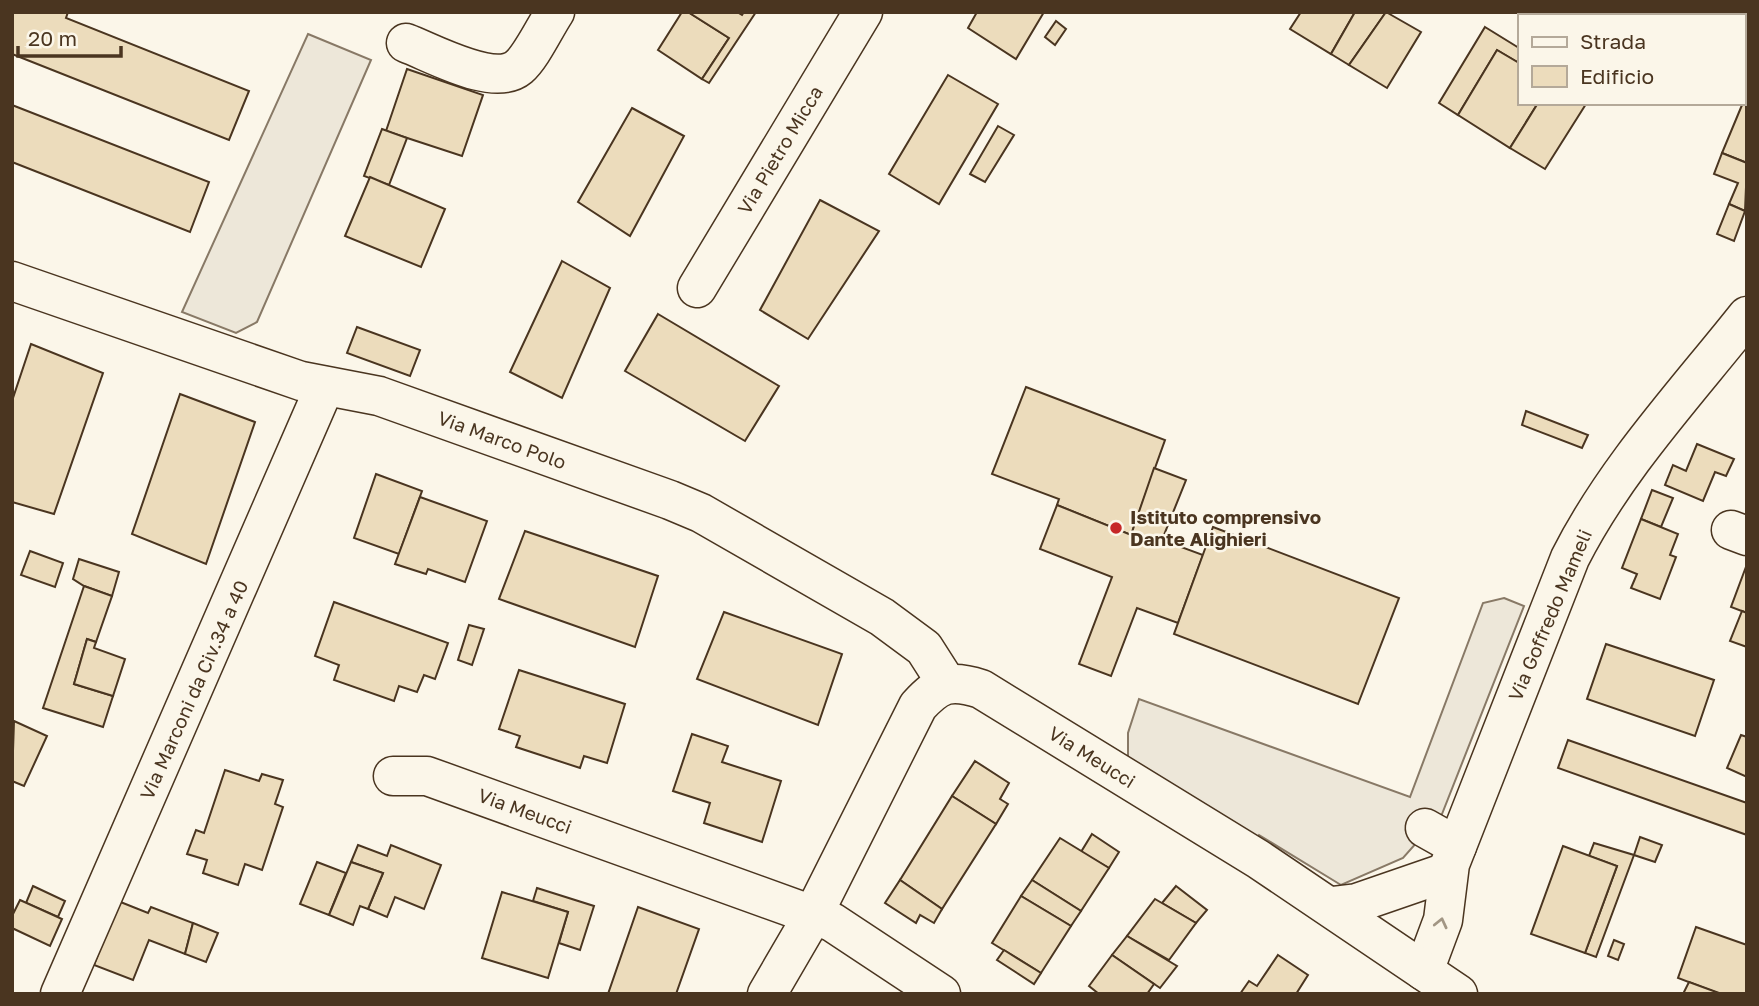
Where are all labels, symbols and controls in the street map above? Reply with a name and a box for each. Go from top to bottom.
scale bar [18,14,121,58]
legend [1518,14,1745,105]
text: 20 m [28,25,77,51]
text: Strada [1580,28,1646,54]
text: Edificio [1580,63,1654,89]
street label: Via Pietro Micca [732,81,827,218]
street label: Via Marco Polo [435,406,570,473]
place label: Istituto comprensivo Dante Alighieri [1130,505,1321,550]
marker: Istituto comprensivo Dante Alighieri [1108,520,1124,536]
street label: Via Goffredo Mameli [1503,526,1596,704]
street label: Via Marconi da Civ.34 a 40 [135,577,252,803]
street label: Via Meucci [1045,721,1140,792]
street label: Via Meucci [475,783,575,838]
one-way arrow [1433,917,1448,929]

